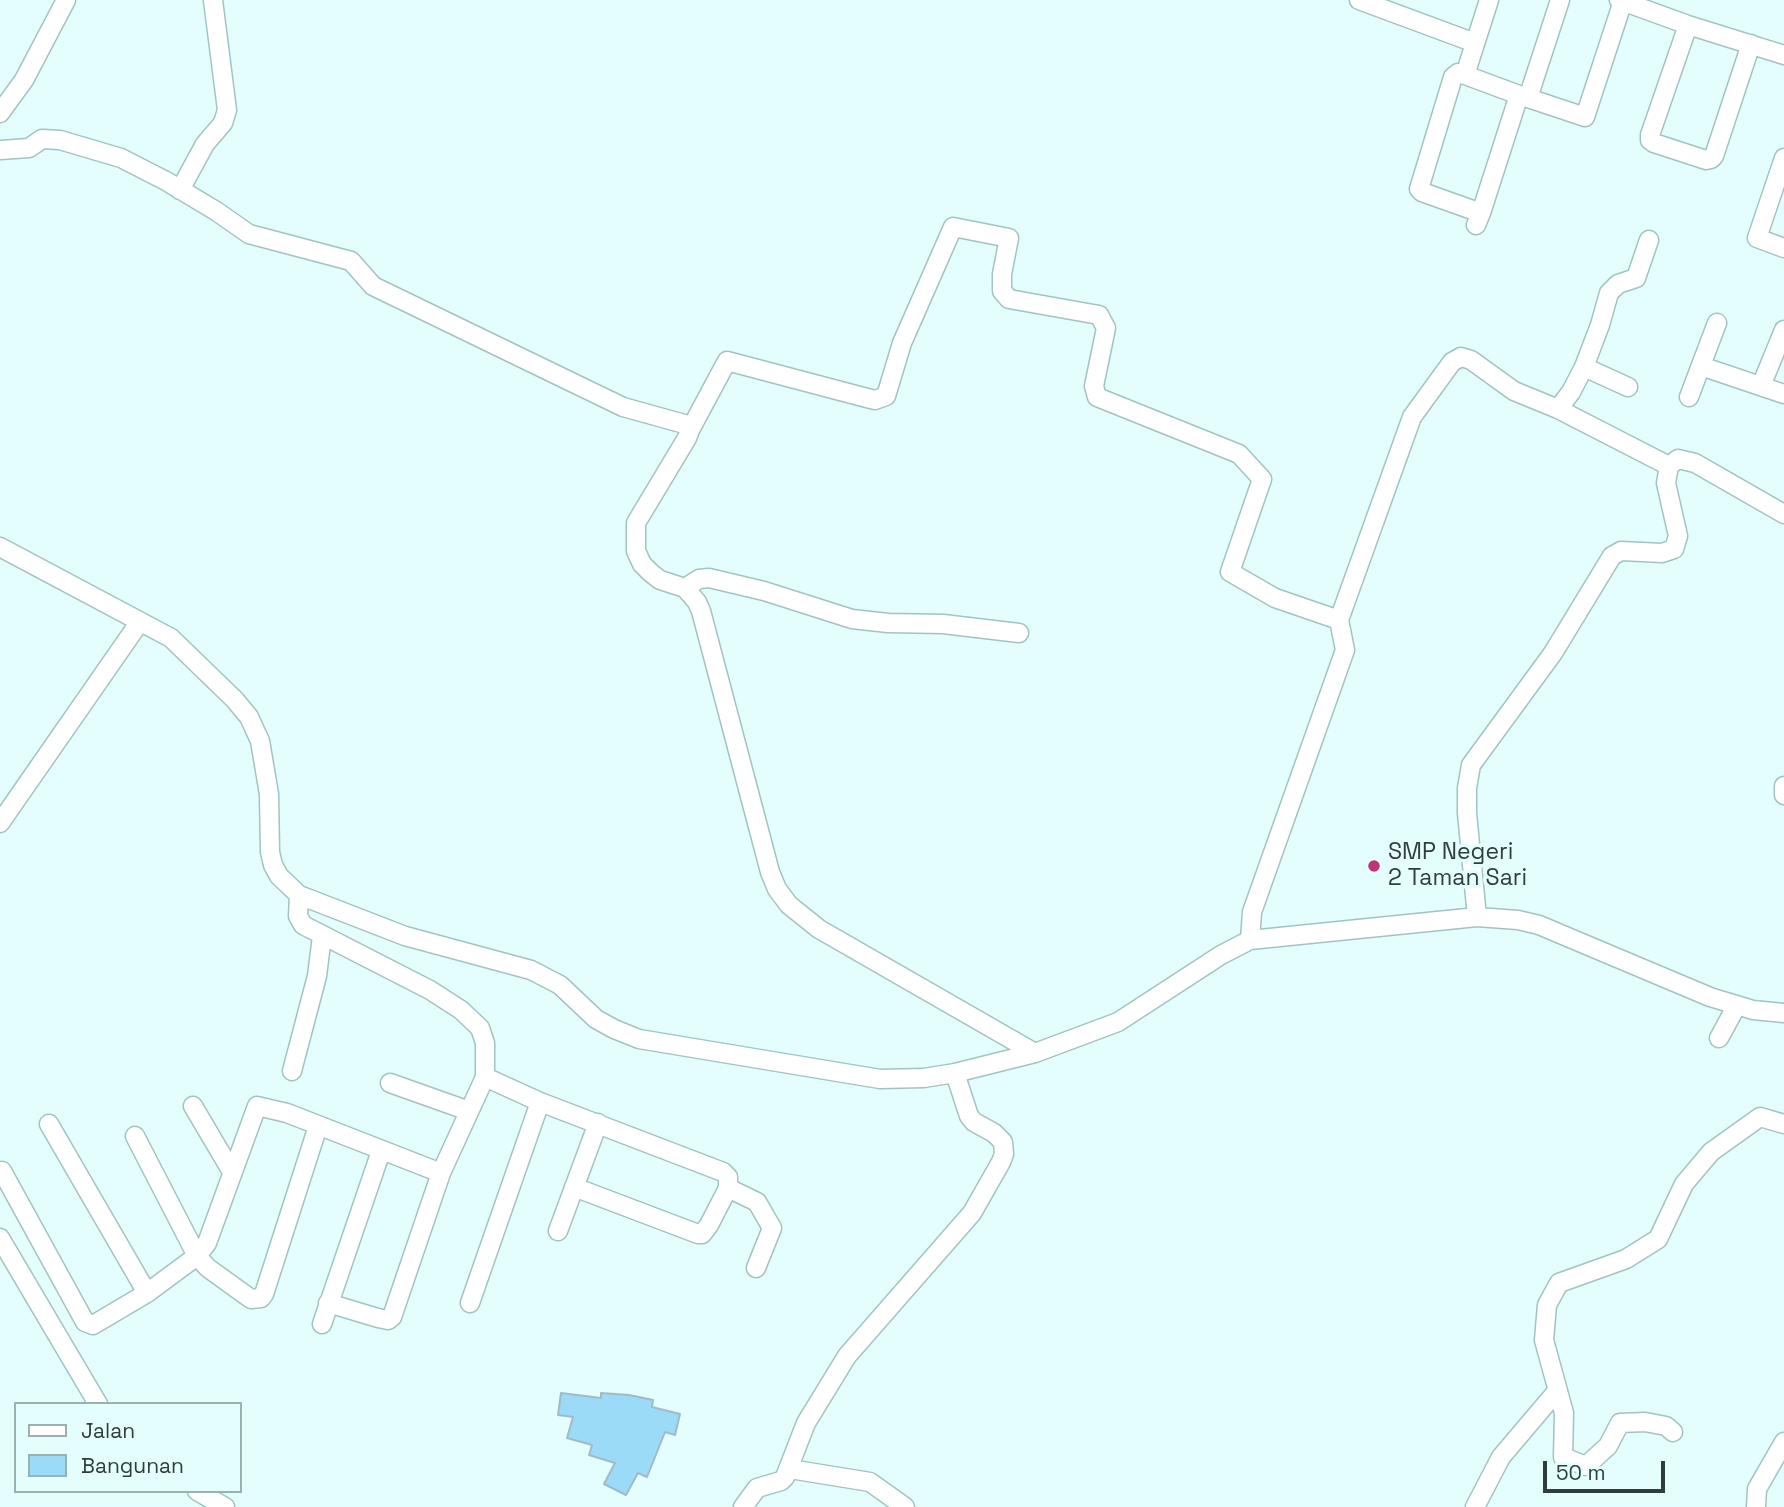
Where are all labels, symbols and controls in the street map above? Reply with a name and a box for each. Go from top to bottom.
place label: SMP Negeri 2 Taman Sari [1388,839,1527,893]
marker: SMP Negeri 2 Taman Sari [1366,858,1382,874]
legend [14,1402,242,1493]
text: Jalan [81,1417,135,1444]
scale bar [1546,1448,1668,1492]
text: Bangunan [81,1452,184,1479]
text: 50 m [1556,1459,1606,1486]

